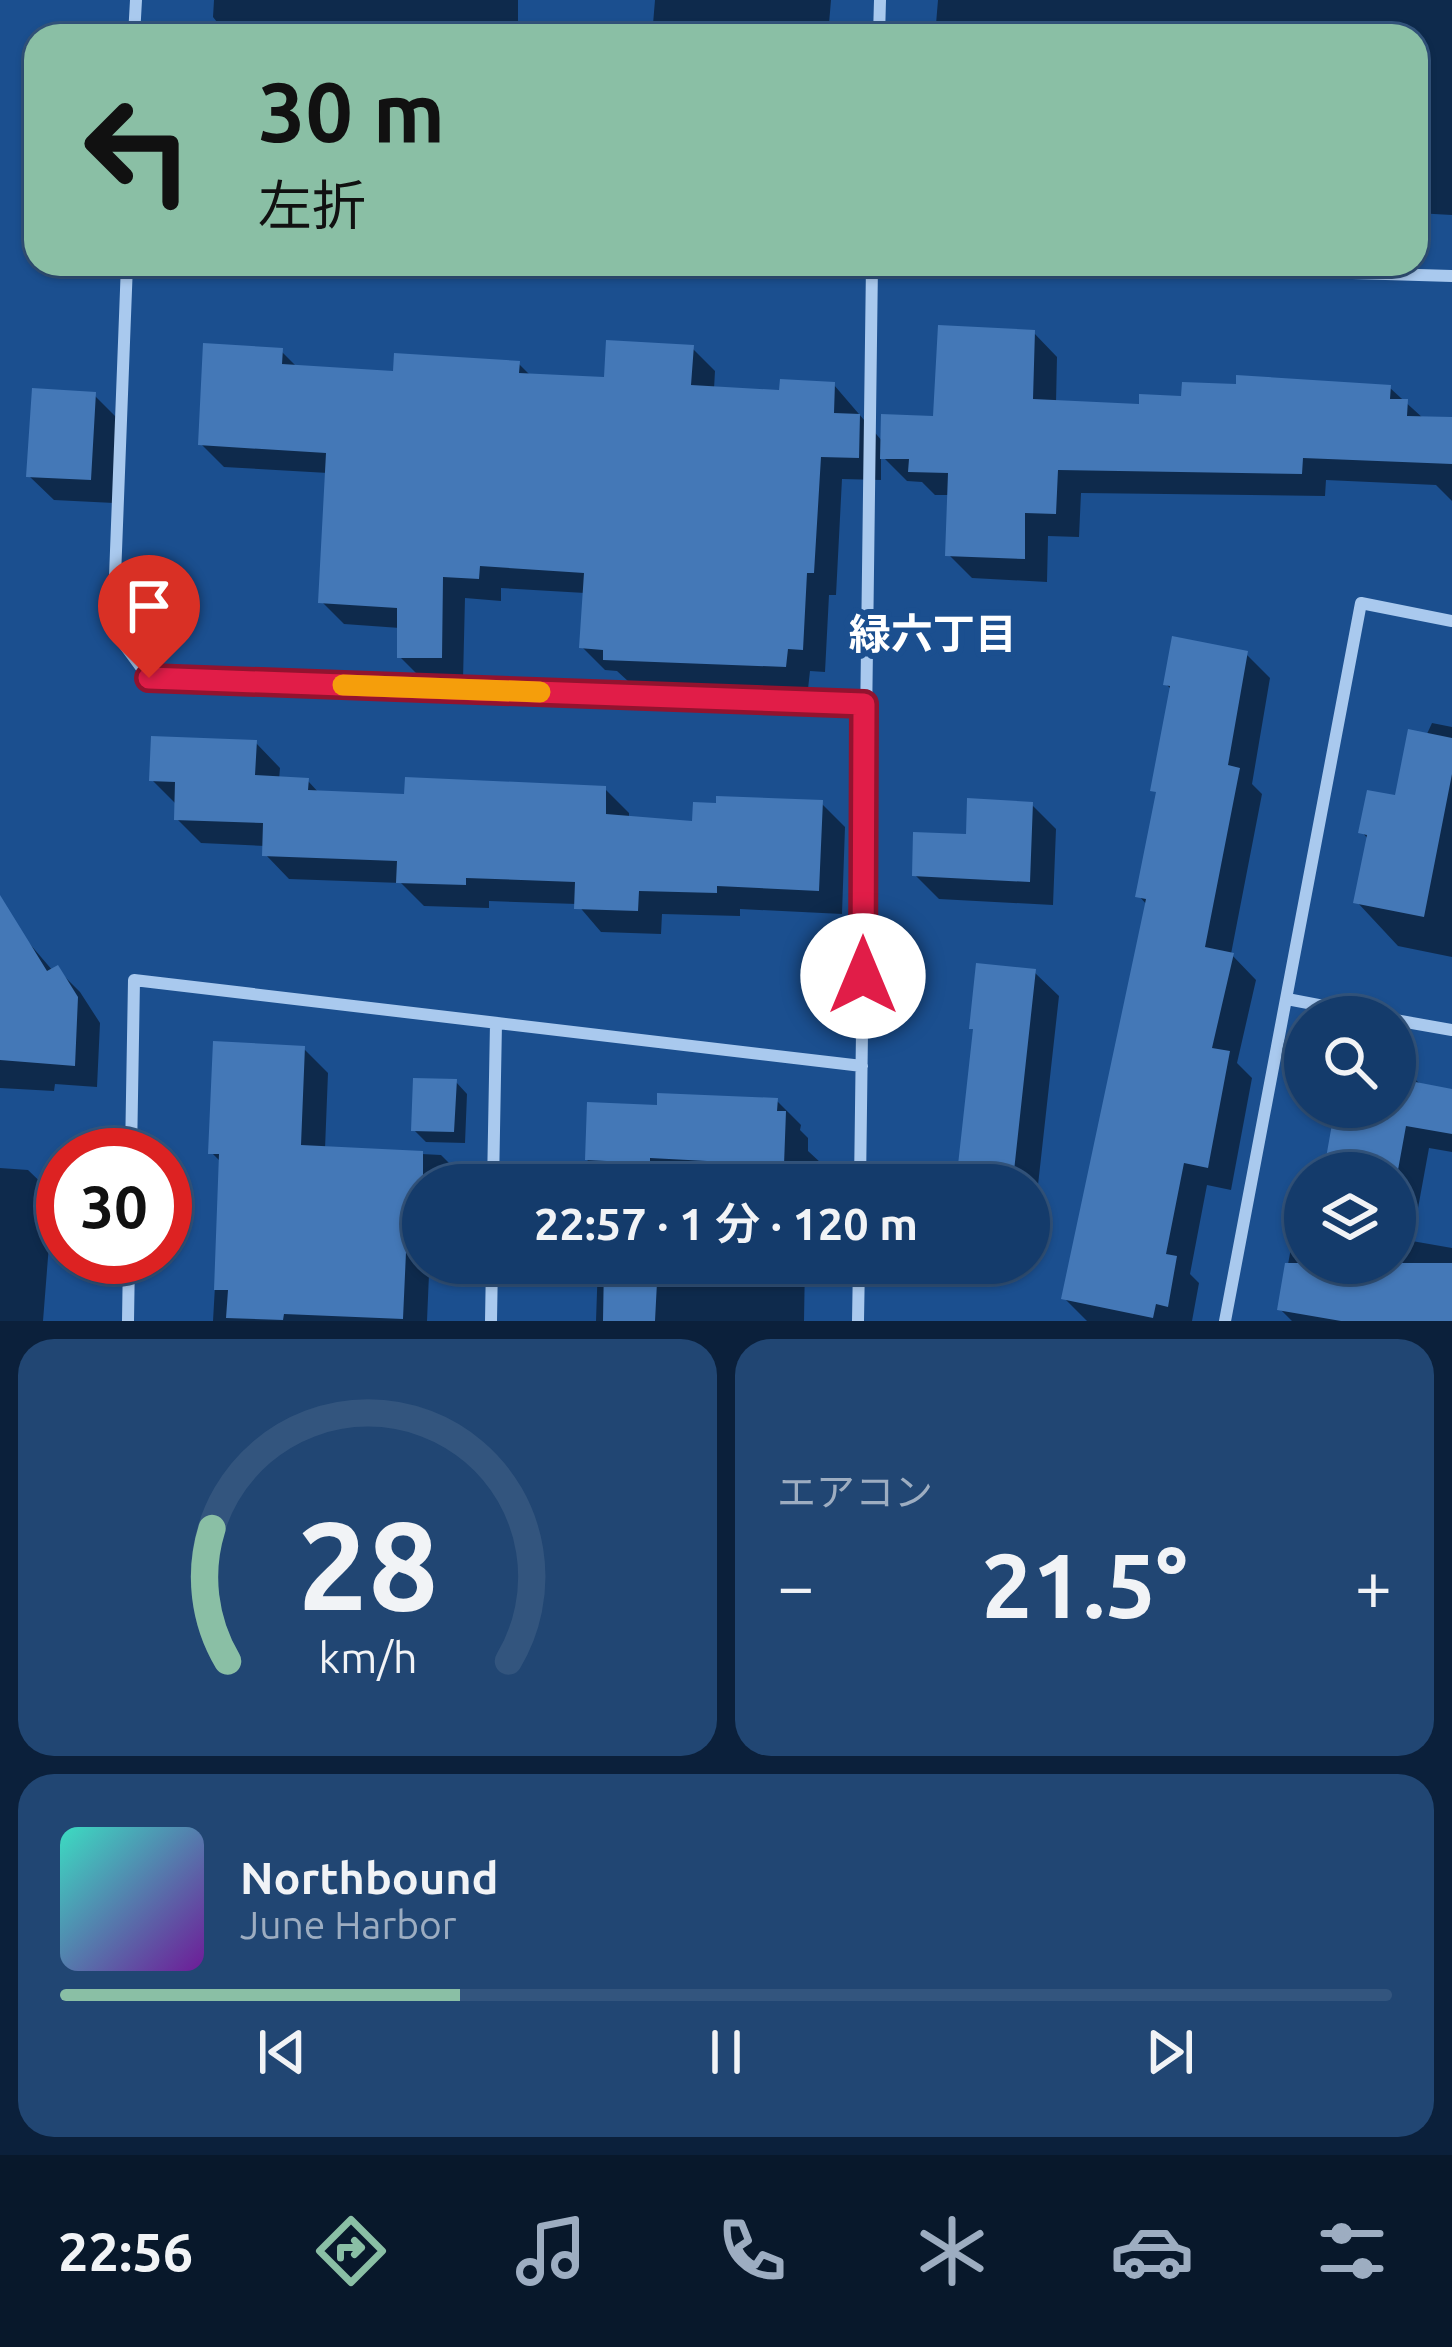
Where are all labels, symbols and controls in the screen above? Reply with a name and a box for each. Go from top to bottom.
text: 30 m [258,64,445,158]
icon: left [60,72,216,228]
text: 左折 [258,175,366,235]
pin [98,555,200,678]
icon: arrive [116,573,182,639]
district label: 緑六丁目 [849,610,1017,657]
position arrow [800,913,926,1039]
map controls [1284,996,1416,1284]
button: search [1284,996,1416,1128]
speed limit sign: 30 [36,1128,192,1284]
button: layers [1284,1152,1416,1284]
text: 22:57 · 1 分 · 120 m [534,1198,918,1249]
text: エアコン [777,1470,933,1513]
text: 28 [297,1494,438,1634]
text: 21.5° [981,1534,1188,1635]
text: − [777,1548,814,1622]
text: + [1355,1548,1392,1622]
text: km/h [318,1632,417,1680]
text: Northbound [240,1852,499,1903]
text: June Harbor [240,1903,457,1946]
icon: previous [249,2019,315,2085]
icon: pause [693,2019,759,2085]
icon: next [1137,2019,1203,2085]
icon: directions [309,2209,393,2293]
icon: music [509,2209,593,2293]
icon: phone [710,2209,794,2293]
icon: climate [910,2209,994,2293]
icon: car [1110,2209,1194,2293]
icon: filters [1310,2209,1394,2293]
text: 22:56 [58,2221,193,2281]

